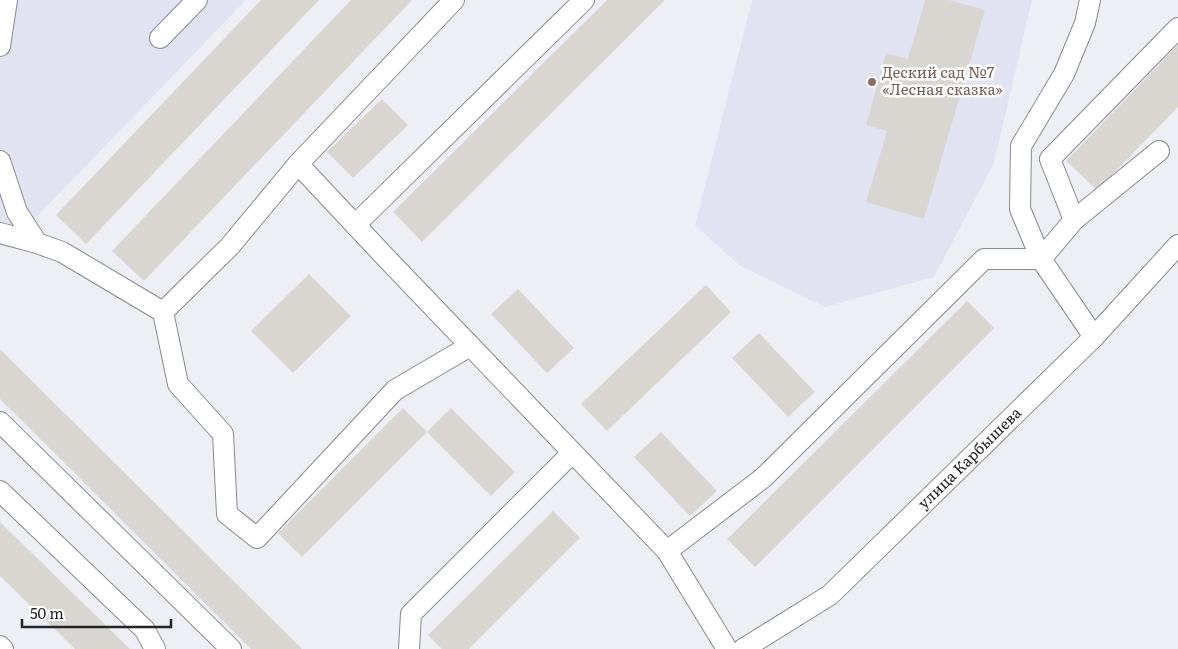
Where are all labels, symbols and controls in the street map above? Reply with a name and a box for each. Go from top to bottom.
place label: Деский сад №7 «Лесная сказка» [882,60,1003,100]
marker: Деский сад №7 «Лесная сказка» [866,76,878,88]
street label: улица Карбышева [912,400,1027,513]
scale bar [22,596,171,628]
text: 50 m [30,601,64,624]

